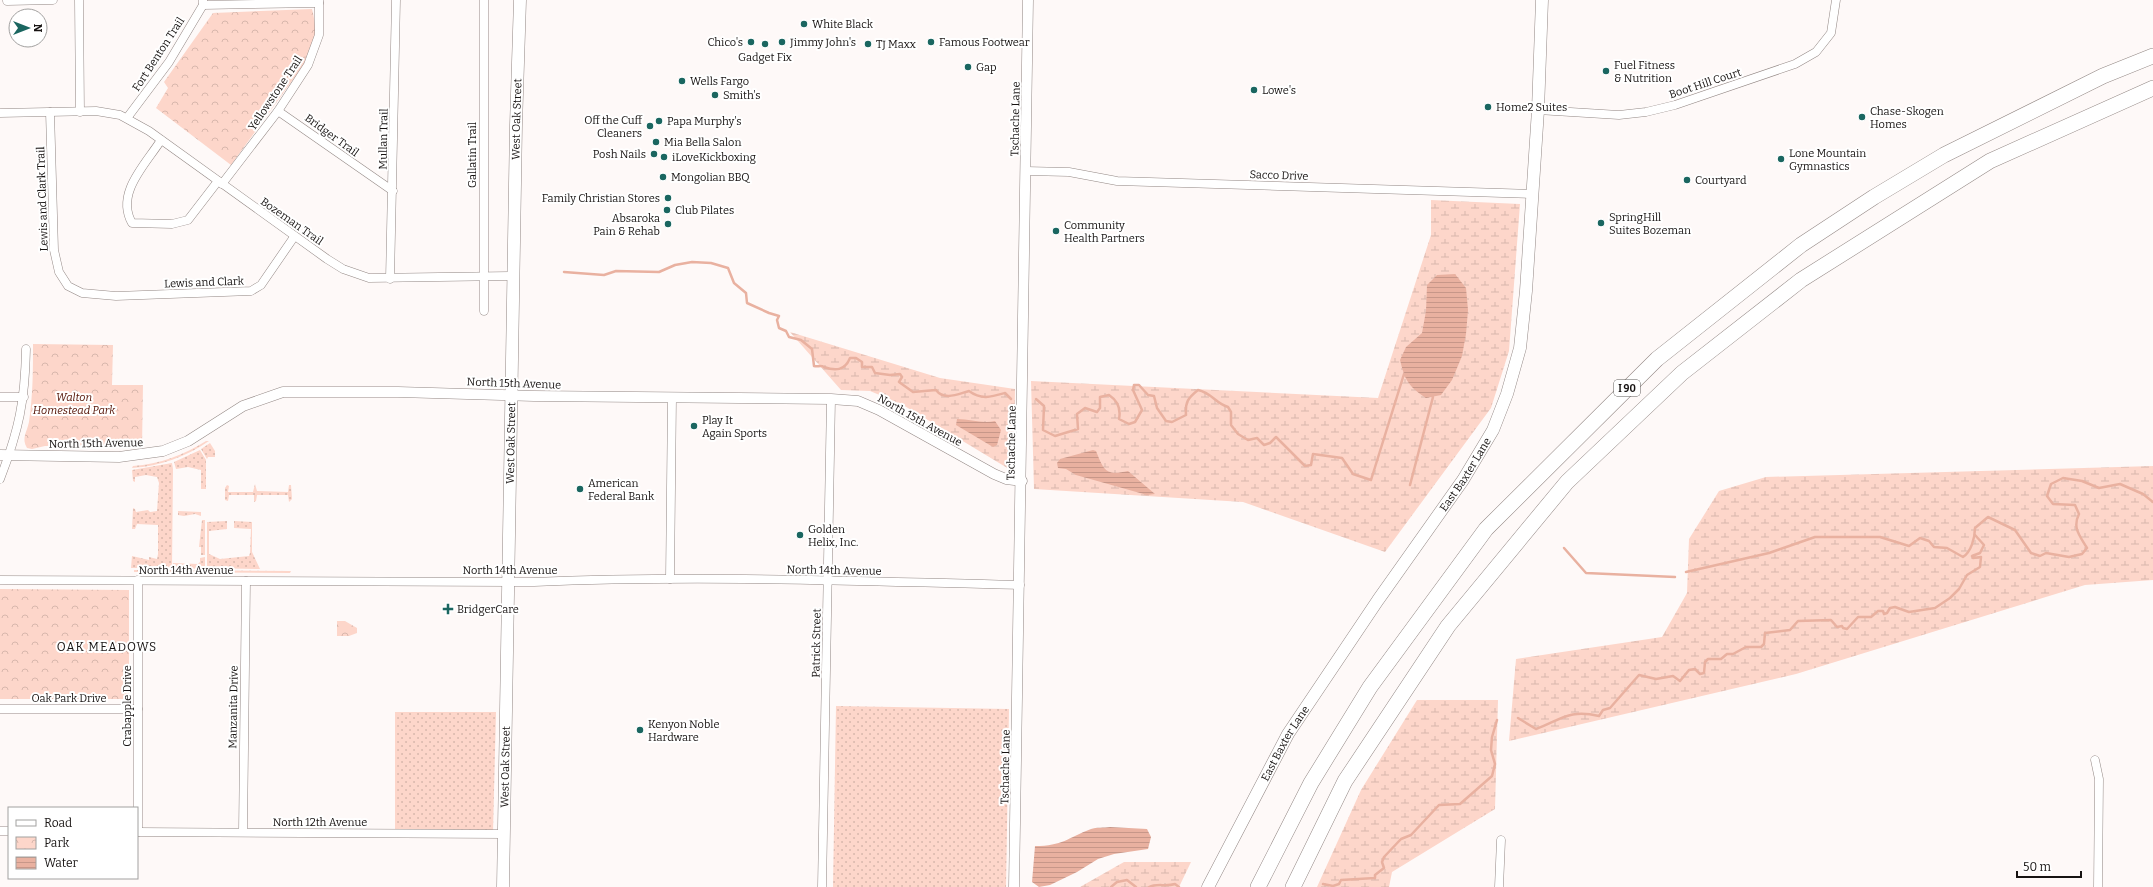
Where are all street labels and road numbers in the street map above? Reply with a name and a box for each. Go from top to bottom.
street label: Fort Benton Trail [130,15,187,94]
street label: Yellowstone Trail [246,54,305,133]
street label: Boot Hill Court [1667,66,1743,101]
street label: West Oak Street [509,78,524,160]
street label: Tschache Lane [1008,81,1023,157]
street label: Mullan Trail [376,108,391,170]
street label: Bridger Trail [302,111,361,159]
street label: Gallatin Trail [466,122,479,188]
street label: Lewis and Clark Trail [34,146,51,252]
street label: Sacco Drive [1249,168,1309,183]
street label: Bozeman Trail [258,195,326,248]
street label: Lewis and Clark [164,275,245,290]
street label: North 15th Avenue [467,375,561,392]
road number: I 90 [1614,380,1640,396]
street label: North 15th Avenue [875,392,964,449]
street label: West Oak Street [504,402,518,484]
street label: Tschache Lane [1004,405,1019,481]
street label: East Baxter Lane [1437,435,1494,514]
street label: North 15th Avenue [49,436,143,451]
street label: North 14th Avenue [786,563,882,578]
street label: North 14th Avenue [138,564,234,577]
street label: North 14th Avenue [462,564,558,577]
street label: Patrick Street [809,608,824,678]
street label: Crabapple Drive [121,665,134,747]
street label: Manzanita Drive [226,665,241,749]
street label: Oak Park Drive [32,692,106,705]
street label: East Baxter Lane [1259,703,1312,783]
street label: West Oak Street [498,726,513,808]
street label: Tschache Lane [998,729,1013,805]
street label: North 12th Avenue [273,816,367,829]

